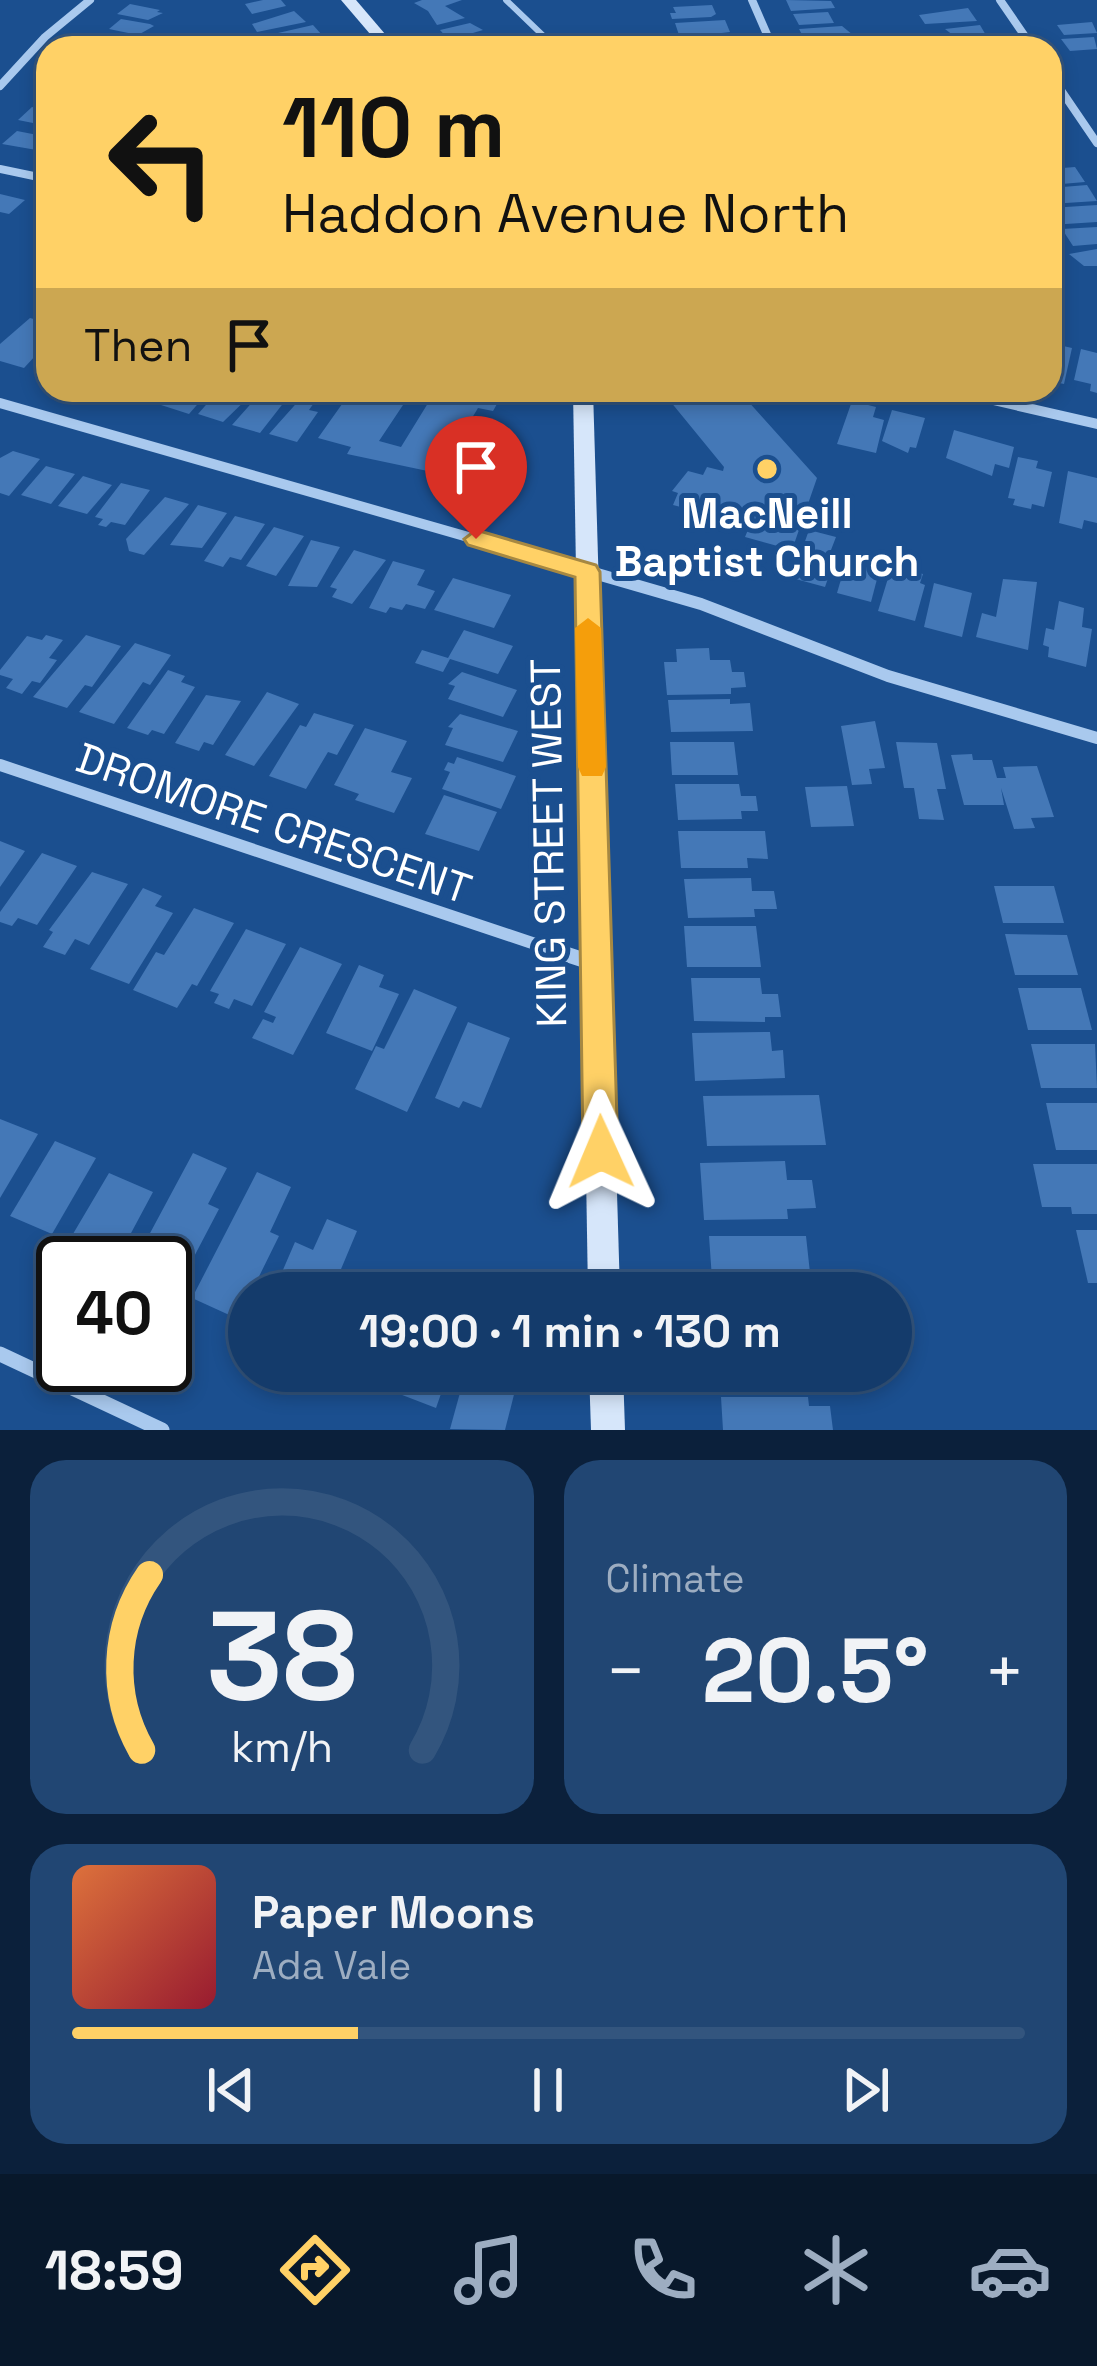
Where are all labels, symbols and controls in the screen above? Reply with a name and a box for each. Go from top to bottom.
text: 110 m [282,74,505,182]
icon: left [84,84,240,240]
text: Haddon Avenue North [282,179,849,248]
icon: arrive [216,312,282,378]
text: Then [84,317,192,374]
pin [425,416,527,539]
icon: arrive [443,434,509,500]
marker: MacNeill Baptist Church [754,456,780,482]
place label: MacNeill Baptist Church [615,487,919,588]
street label: KING STREET WEST [519,658,578,1028]
street label: DROMORE CRESCENT [70,731,478,916]
position arrow [538,1089,664,1215]
speed limit sign: 40 [36,1236,192,1392]
text: 19:00 · 1 min · 130 m [359,1303,781,1360]
text: Climate [606,1554,745,1603]
text: 38 [206,1576,357,1735]
text: 20.5° [702,1613,929,1728]
text: − [606,1629,646,1713]
text: + [984,1629,1025,1713]
text: km/h [231,1720,333,1775]
text: Paper Moons [252,1884,535,1941]
text: Ada Vale [252,1941,411,1990]
icon: previous [198,2057,264,2123]
icon: pause [515,2057,581,2123]
icon: next [833,2057,899,2123]
icon: directions [273,2228,357,2312]
icon: music [447,2228,531,2312]
icon: phone [621,2228,705,2312]
icon: climate [794,2228,878,2312]
icon: car [968,2228,1052,2312]
text: 18:59 [45,2236,184,2305]

